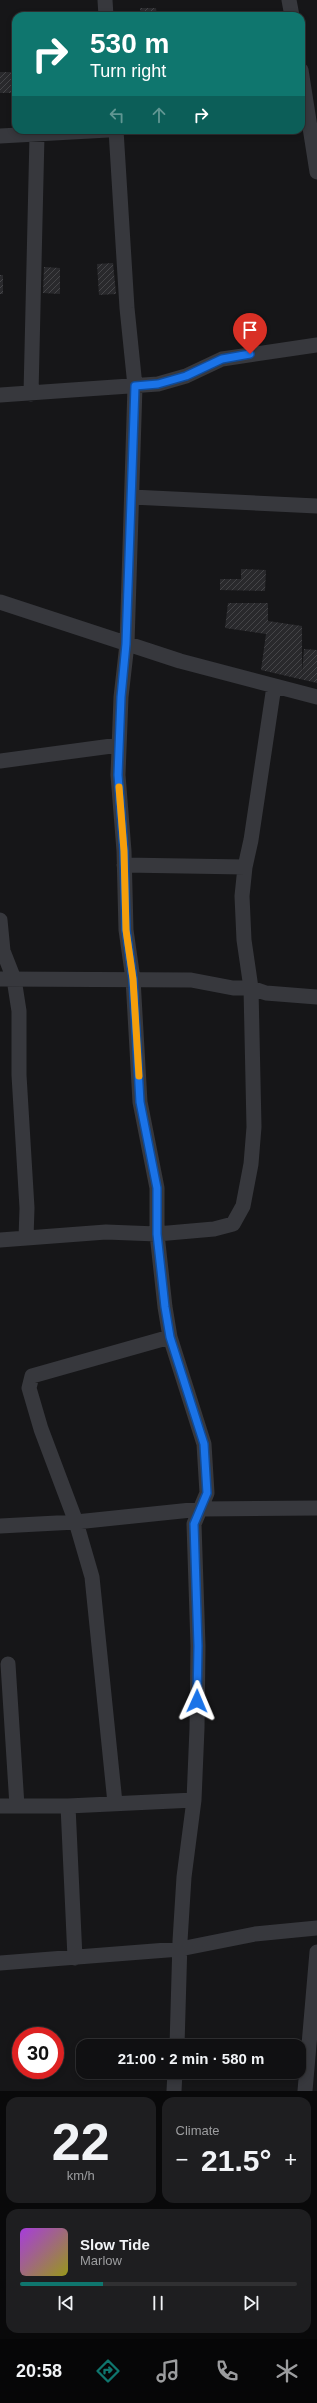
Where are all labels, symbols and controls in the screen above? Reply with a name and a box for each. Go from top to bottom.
icon: right [24,28,76,80]
text: 530 m [90,28,169,59]
text: Turn right [90,61,166,81]
icon: left [106,104,128,126]
icon: ahead [148,104,170,126]
icon: right [190,104,212,126]
pin [233,313,267,354]
icon: arrive [239,319,261,341]
position arrow [176,1680,218,1722]
speed limit sign: 30 [12,2027,64,2079]
text: 21:00 · 2 min · 580 m [118,2050,264,2067]
text: 22 [52,2113,110,2171]
text: Climate [176,2123,220,2138]
text: 21.5° [201,2144,271,2177]
text: − [176,2147,188,2172]
text: + [284,2147,297,2172]
text: km/h [67,2168,95,2183]
text: Slow Tide [80,2236,150,2253]
text: Marlow [80,2253,122,2268]
icon: previous [55,2292,77,2314]
icon: pause [147,2292,169,2314]
icon: next [240,2292,262,2314]
icon: directions [94,2357,122,2385]
icon: music [154,2357,182,2385]
icon: phone [213,2357,241,2385]
icon: climate [273,2357,301,2385]
text: 20:58 [16,2361,62,2381]

